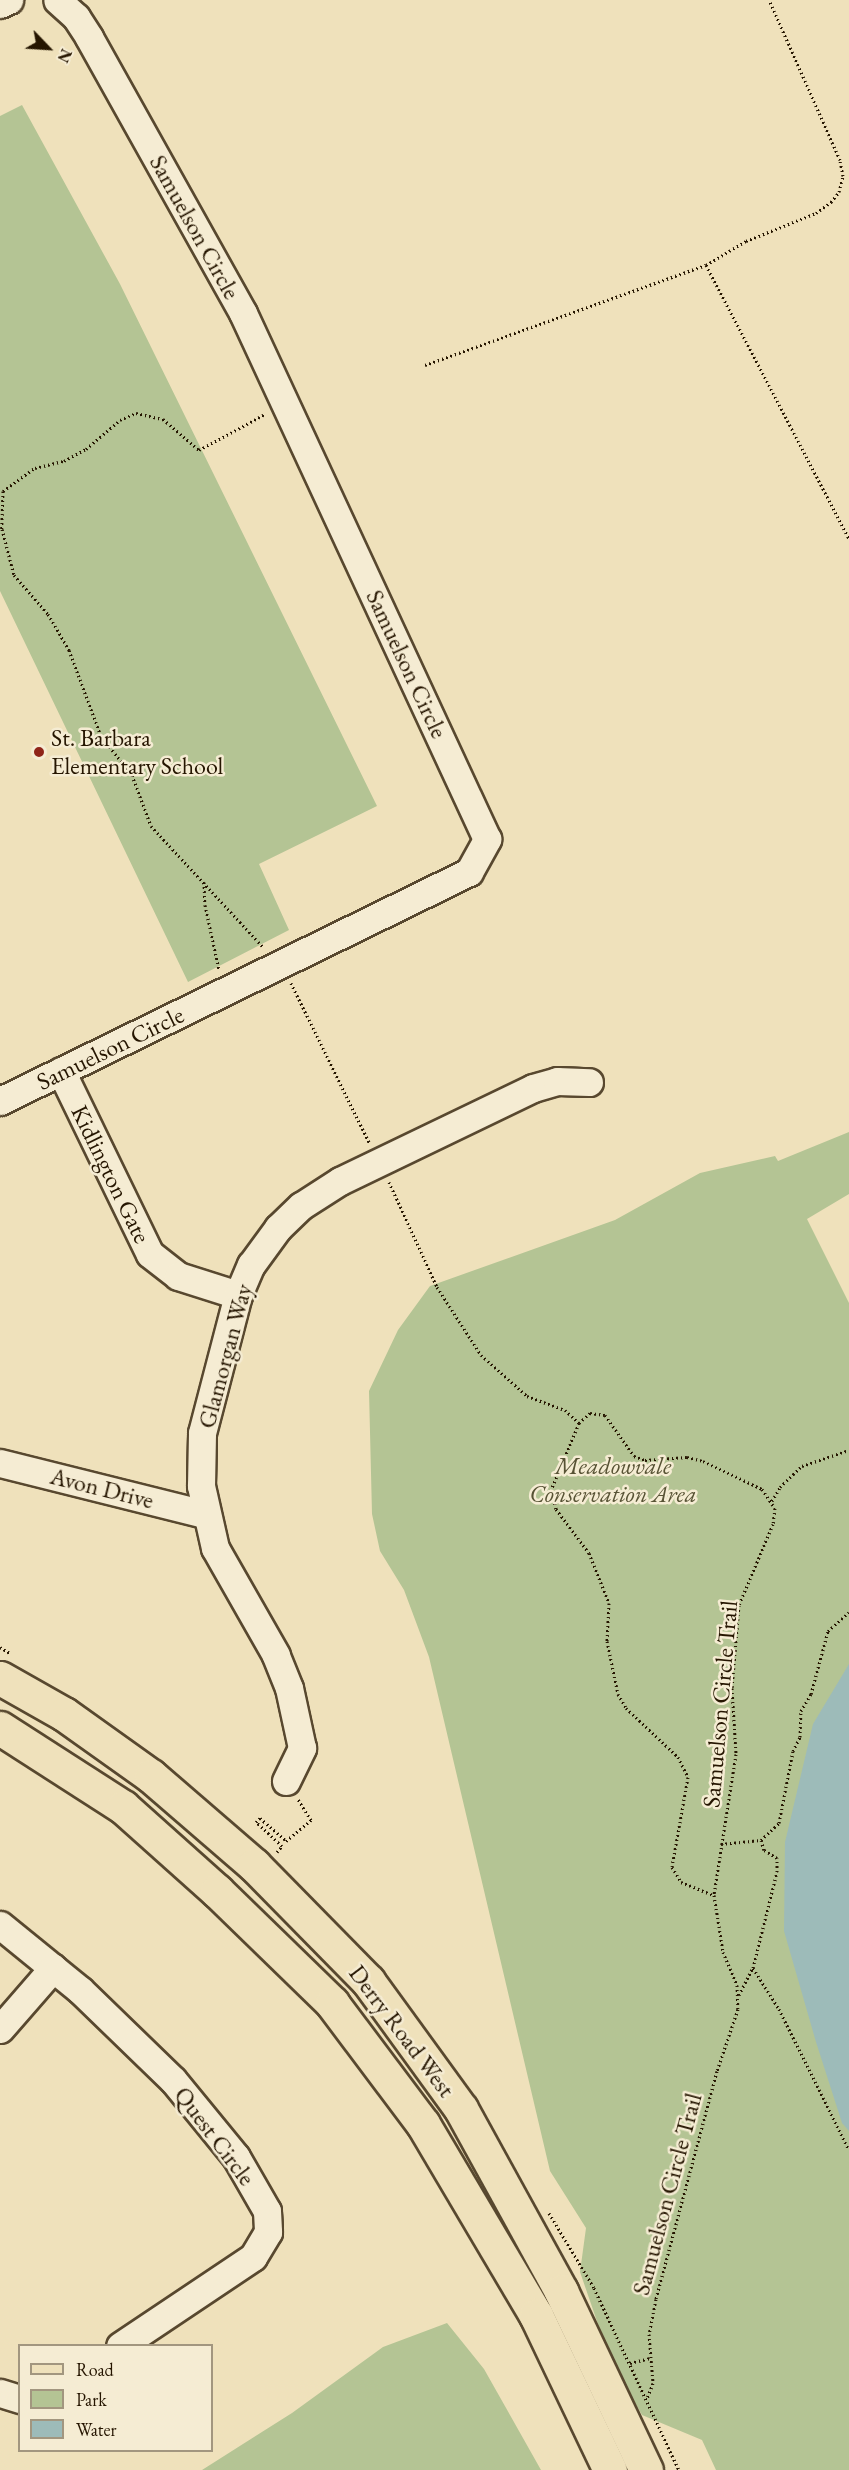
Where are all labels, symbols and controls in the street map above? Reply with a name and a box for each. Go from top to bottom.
north arrow [18,18,78,78]
text: N [53,46,77,66]
street label: Samuelson Circle [144,150,246,304]
street label: Samuelson Circle [360,585,454,743]
place label: St. Barbara Elementary School [51,724,223,780]
marker: St. Barbara Elementary School [32,745,46,759]
street label: Samuelson Circle [32,1000,188,1096]
street label: Kidlington Gate [65,1100,157,1248]
street label: Glamorgan Way [192,1281,258,1431]
park label: Meadowvale Conservation Area [530,1452,696,1508]
street label: Avon Drive [47,1461,157,1515]
street label: Samuelson Circle Trail [697,1599,743,1809]
street label: Derry Road West [343,1959,461,2103]
street label: Quest Circle [169,2081,261,2191]
street label: Samuelson Circle Trail [626,2090,708,2298]
legend [18,2344,213,2452]
text: Road [76,2358,114,2381]
text: Park [76,2388,107,2411]
text: Water [76,2418,117,2441]

